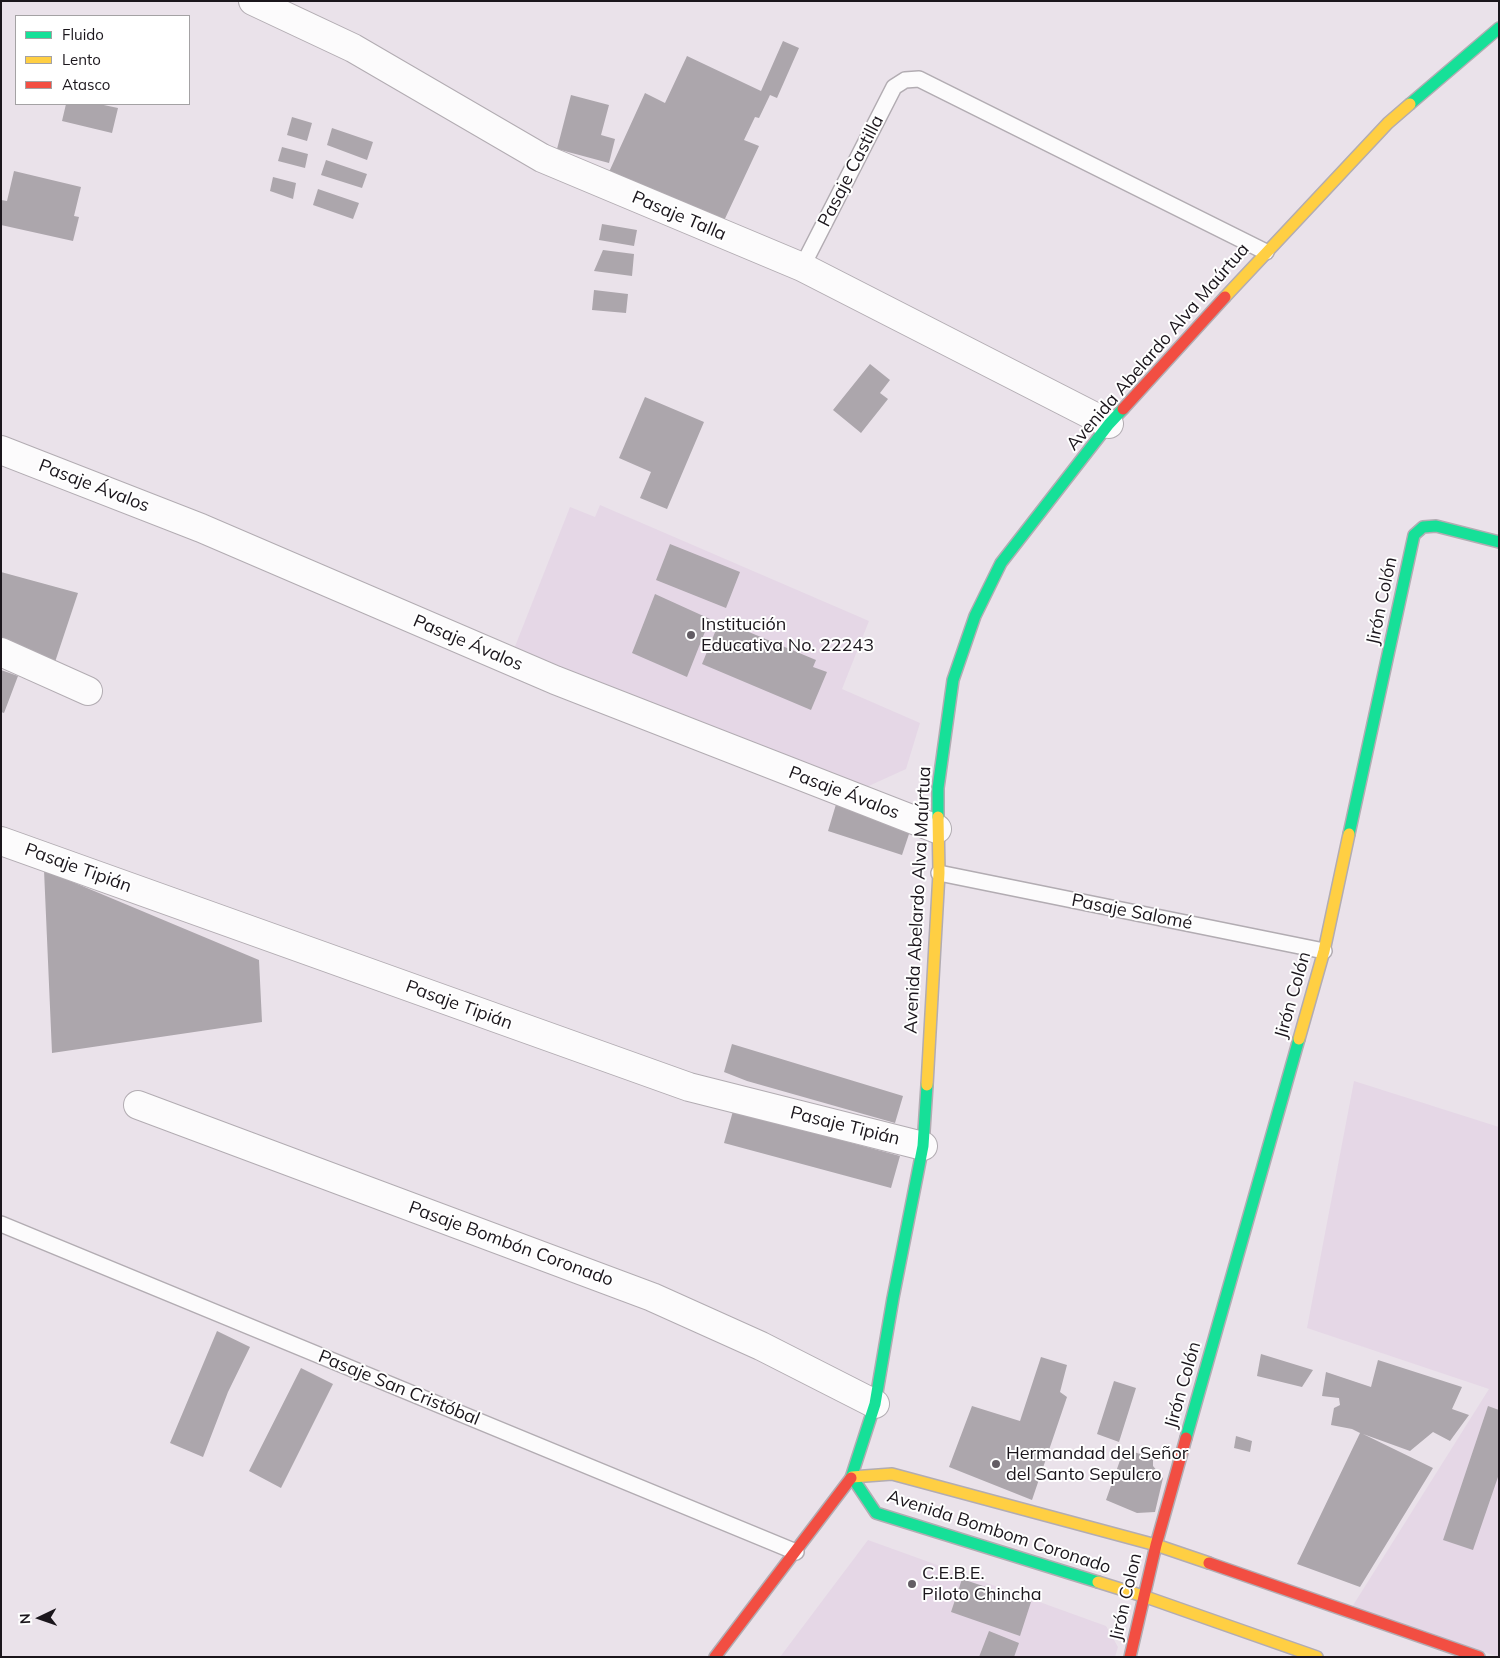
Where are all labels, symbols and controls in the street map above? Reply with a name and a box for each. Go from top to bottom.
legend [15,15,190,105]
text: Fluido [62,25,104,44]
text: Lento [62,50,101,69]
text: Atasco [62,75,110,94]
street label: Pasaje Castilla [814,112,888,230]
street label: Pasaje Talla [629,186,729,246]
street label: Avenida Abelardo Alva Maúrtua [1062,239,1254,455]
street label: Pasaje Ávalos [36,455,152,517]
street label: Jirón Colón [1362,555,1402,647]
street label: Pasaje Ávalos [410,610,526,676]
place label: Institución Educativa No. 22243 [701,614,874,656]
marker: Institución Educativa No. 22243 [685,629,697,641]
street label: Pasaje Ávalos [786,762,902,824]
street label: Avenida Abelardo Alva Maúrtua [900,766,936,1034]
street label: Pasaje Tipián [22,839,134,897]
street label: Pasaje Salomé [1070,890,1194,934]
street label: Jirón Colón [1270,949,1316,1041]
street label: Pasaje Tipián [403,976,515,1034]
street label: Pasaje Tipián [788,1102,902,1150]
street label: Pasaje Bombón Coronado [406,1197,616,1291]
street label: Jirón Colón [1160,1339,1206,1431]
street label: Pasaje San Cristóbal [315,1346,483,1430]
place label: Hermandad del Señor del Santo Sepulcro [1006,1443,1188,1486]
marker: Hermandad del Señor del Santo Sepulcro [990,1458,1002,1470]
street label: Avenida Bombom Coronado [884,1486,1114,1578]
street label: Jirón Colon [1105,1551,1147,1643]
place label: C.E.B.E. Piloto Chincha [922,1563,1042,1606]
marker: C.E.B.E. Piloto Chincha [906,1578,918,1590]
north arrow [15,1593,65,1643]
text: N [16,1613,34,1625]

